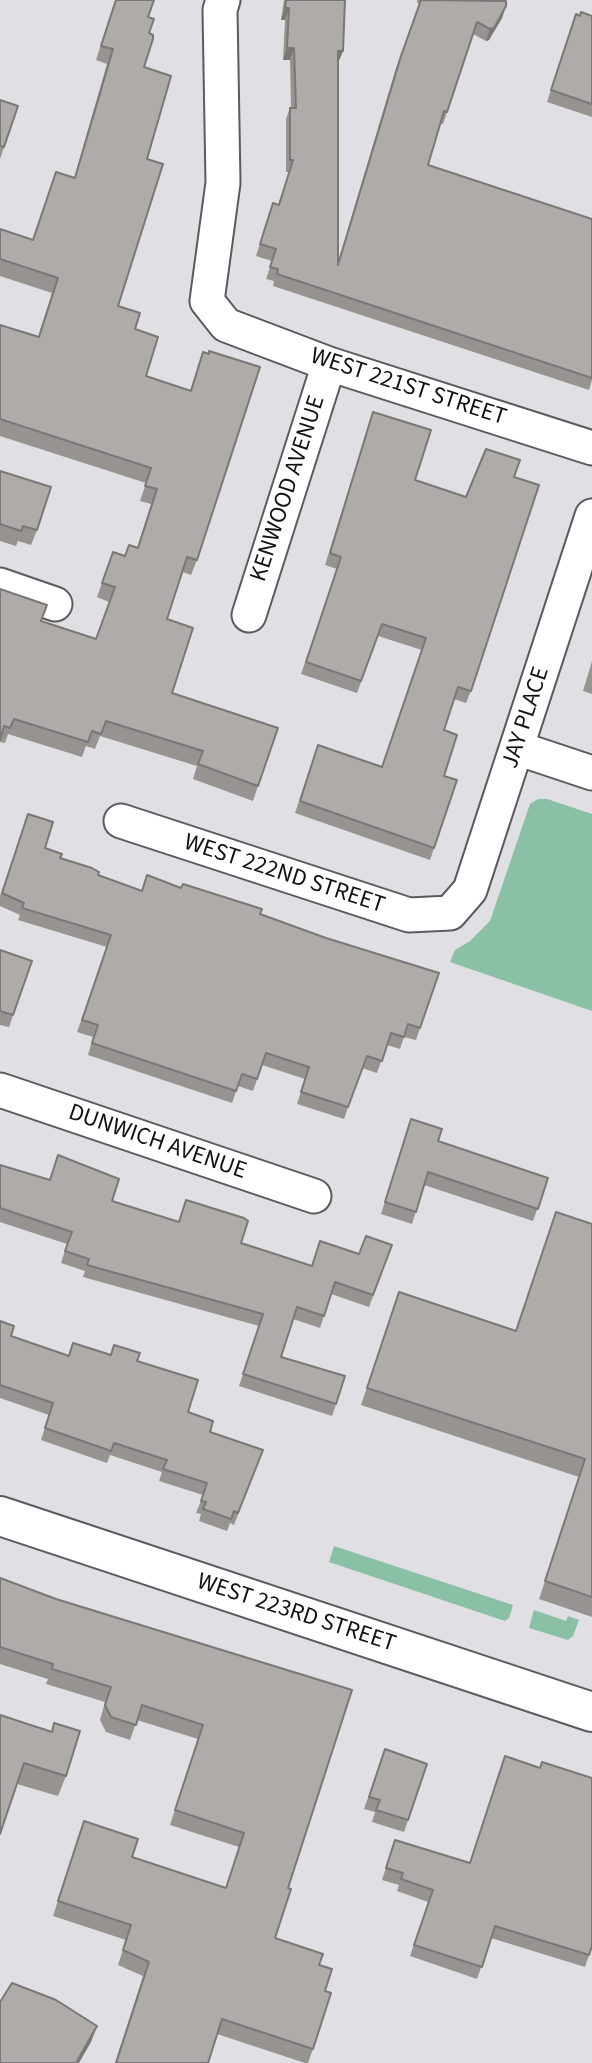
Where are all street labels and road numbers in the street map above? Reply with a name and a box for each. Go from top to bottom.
street label: WEST 221ST STREET [306,343,510,433]
street label: KENWOOD AVENUE [245,392,333,586]
street label: JAY PLACE [497,664,557,772]
street label: WEST 222ND STREET [180,829,388,921]
street label: DUNWICH AVENUE [64,1099,250,1187]
street label: WEST 223RD STREET [193,1568,399,1660]

